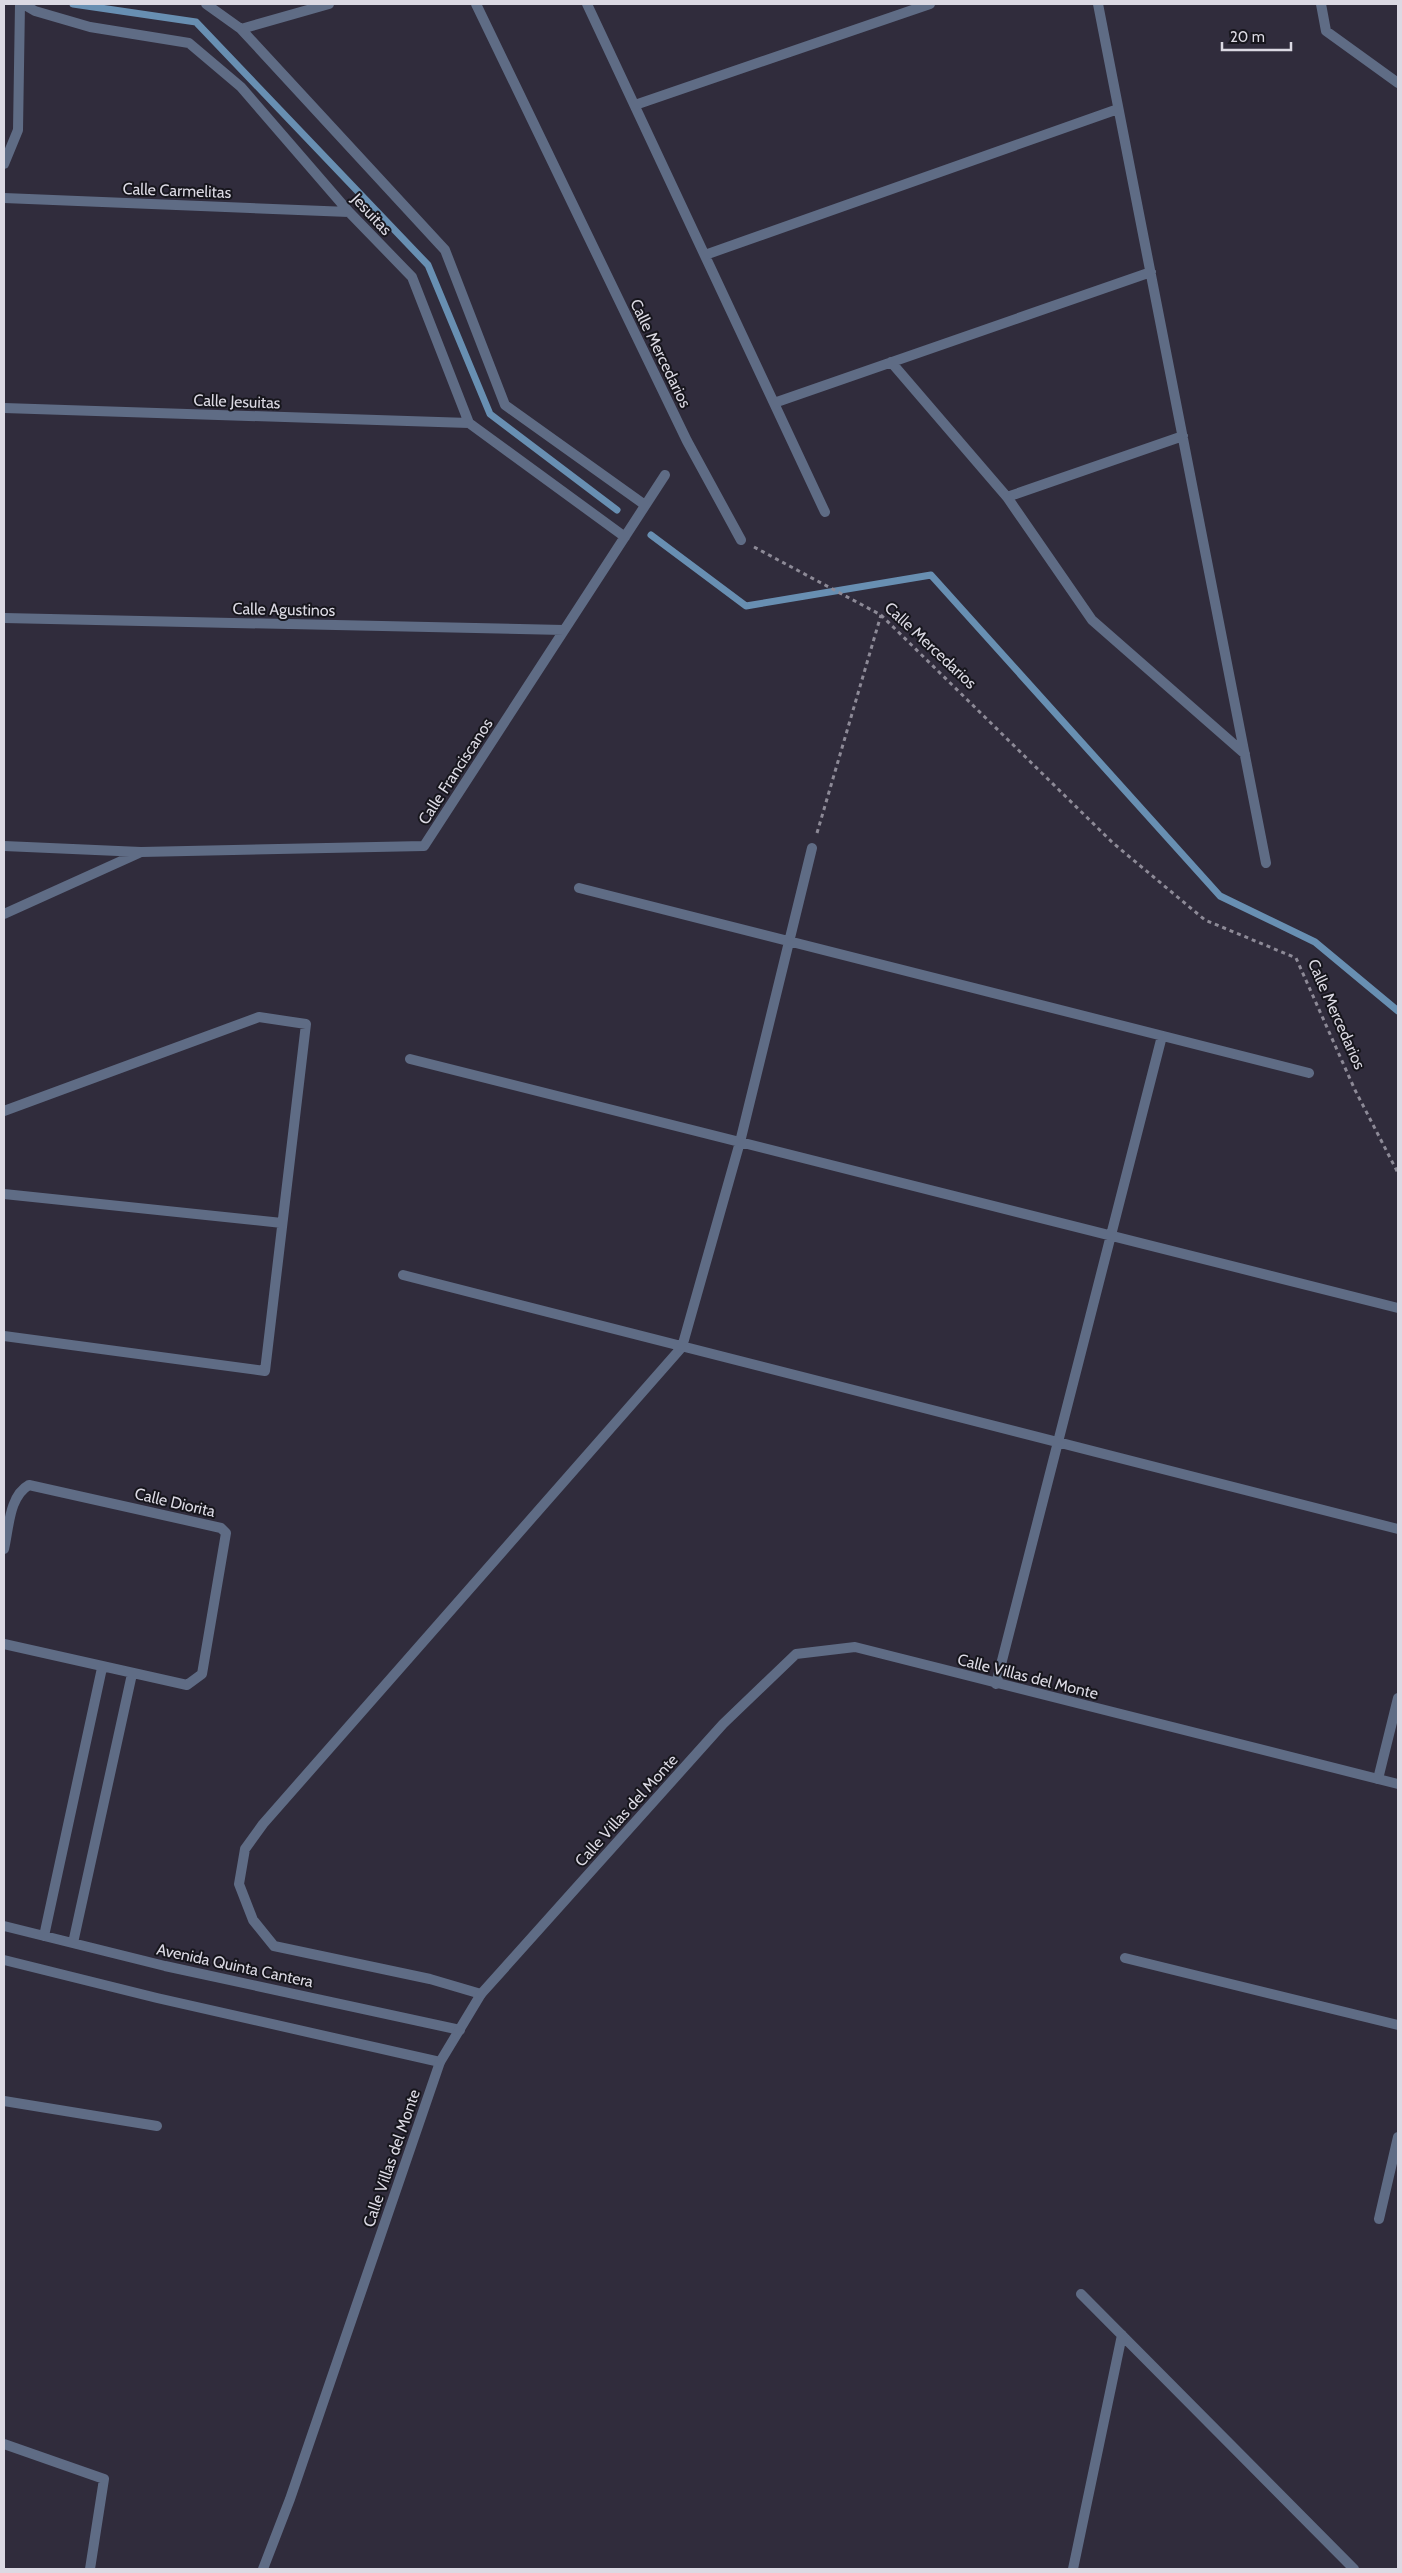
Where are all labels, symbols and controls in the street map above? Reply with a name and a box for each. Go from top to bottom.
scale bar [1222,20,1291,52]
text: 20 m [1230,28,1265,46]
street label: Calle Carmelitas [122,179,232,202]
street label: Jesuitas [347,189,396,239]
street label: Calle Mercedarios [626,296,695,411]
street label: Calle Jesuitas [193,390,281,413]
street label: Calle Mercedarios [881,598,981,693]
street label: Calle Agustinos [233,599,336,620]
street label: Calle Franciscanos [414,714,497,828]
street label: Calle Mercedarios [1304,956,1369,1072]
street label: Calle Diorita [133,1484,217,1521]
street label: Calle Villas del Monte [955,1650,1100,1703]
street label: Calle Villas del Monte [571,1750,682,1870]
street label: Avenida Quinta Cantera [155,1940,315,1991]
street label: Calle Villas del Monte [359,2087,424,2230]

